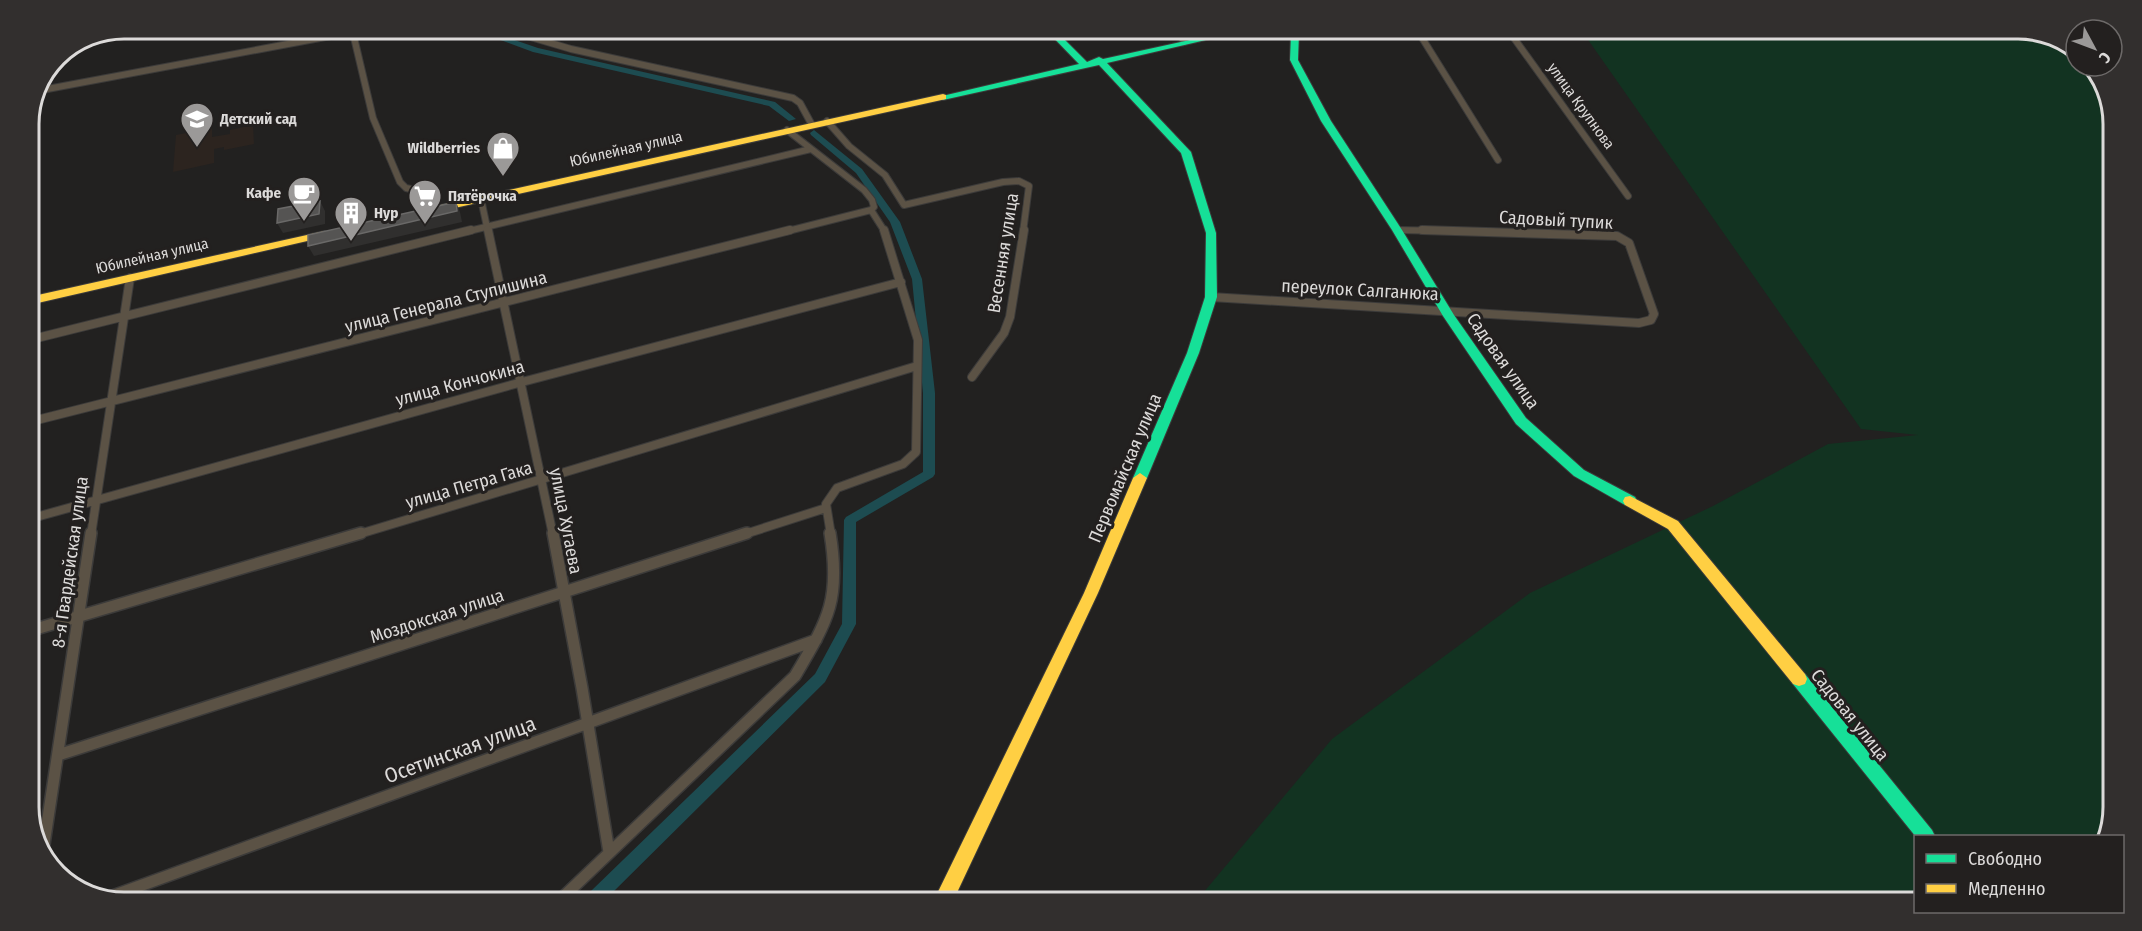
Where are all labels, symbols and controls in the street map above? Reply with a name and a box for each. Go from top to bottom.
north arrow [2064,18,2124,78]
text: С [2095,48,2115,67]
street label: улица Крупнова [1544,59,1618,153]
school or university icon: Детский сад [179,101,215,148]
place label: Детский сад [219,110,297,128]
street label: Юбилейная улица [568,127,684,171]
shop icon: Wildberries [485,130,521,177]
place label: Wildberries [408,139,480,157]
cafe icon: Кафе [286,175,322,222]
supermarket icon: Пятёрочка [407,178,443,225]
place label: Кафе [246,184,281,202]
place label: Пятёрочка [448,187,517,205]
street label: Весенняя улица [983,191,1023,315]
building icon: Нур [333,195,369,242]
place label: Нур [374,204,398,222]
street label: Садовый тупик [1498,206,1614,234]
street label: Юбилейная улица [94,234,210,278]
street label: улица Генерала Ступишина [343,266,549,338]
street label: переулок Салганюка [1281,275,1439,305]
street label: Садовая улица [1462,309,1544,413]
street label: улица Кончокина [393,355,527,411]
street label: Первомайская улица [1084,390,1166,546]
street label: улица Петра Гака [403,456,535,514]
street label: улица Хугаева [545,466,587,576]
street label: 8-я Гвардейская улица [47,475,93,649]
street label: Моздокская улица [367,584,507,648]
street label: Садовая улица [1806,664,1894,766]
street label: Осетинская улица [381,711,539,789]
legend [1914,835,2124,913]
text: Свободно [1968,848,2042,870]
text: Медленно [1968,878,2046,900]

